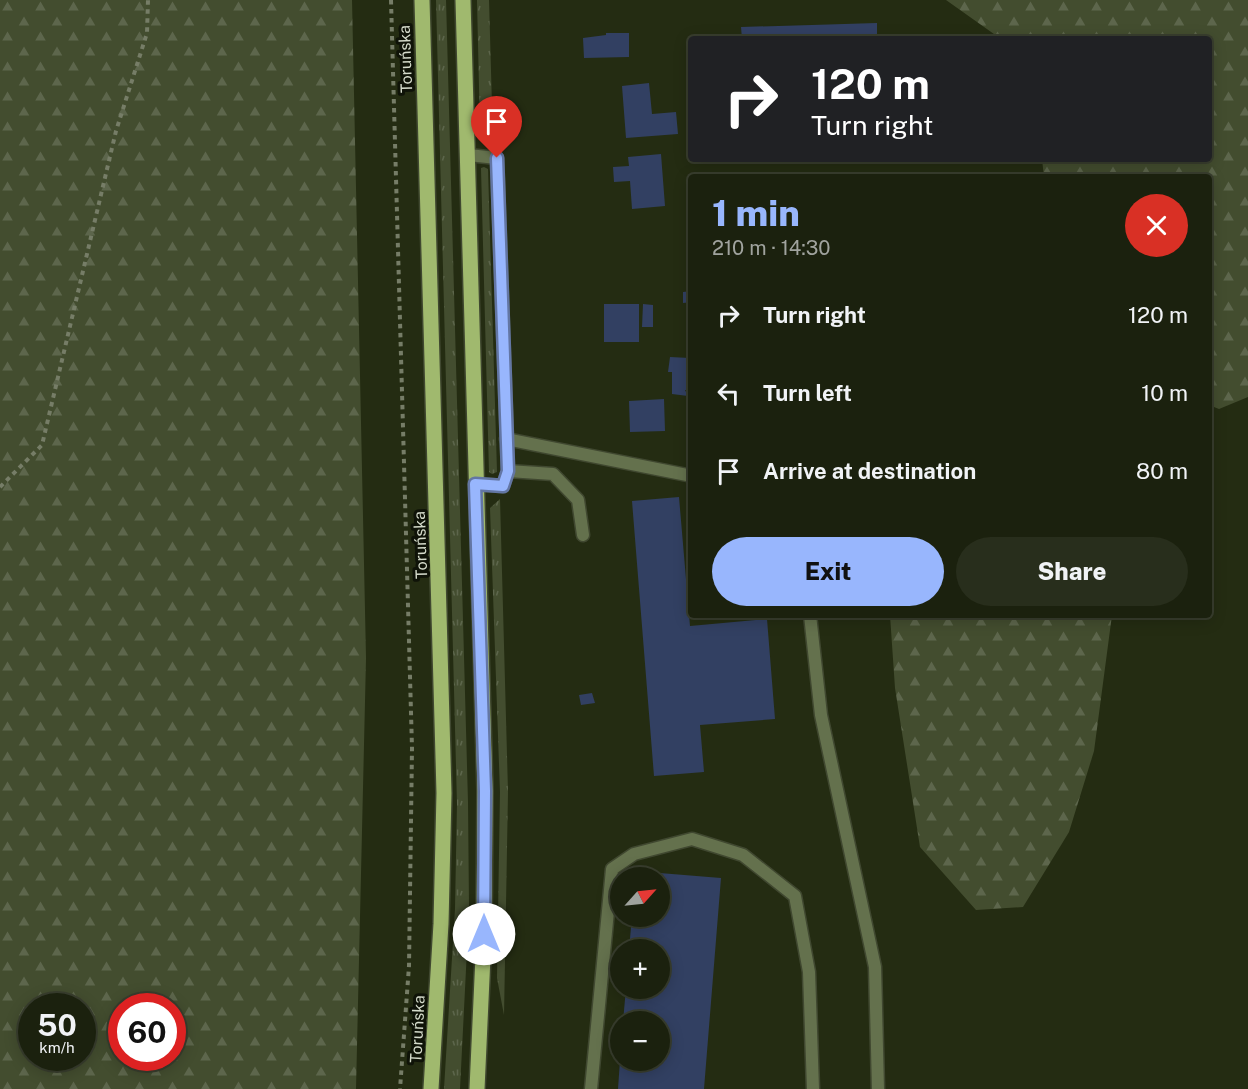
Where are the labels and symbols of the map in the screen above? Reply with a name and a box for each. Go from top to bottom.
street label: Toruńska [395,25,416,93]
pin [471,96,522,158]
street label: Toruńska [410,511,431,579]
north arrow [610,867,670,927]
position arrow [452,902,516,966]
speed limit sign: 60 [108,993,186,1071]
street label: Toruńska [406,995,429,1063]

